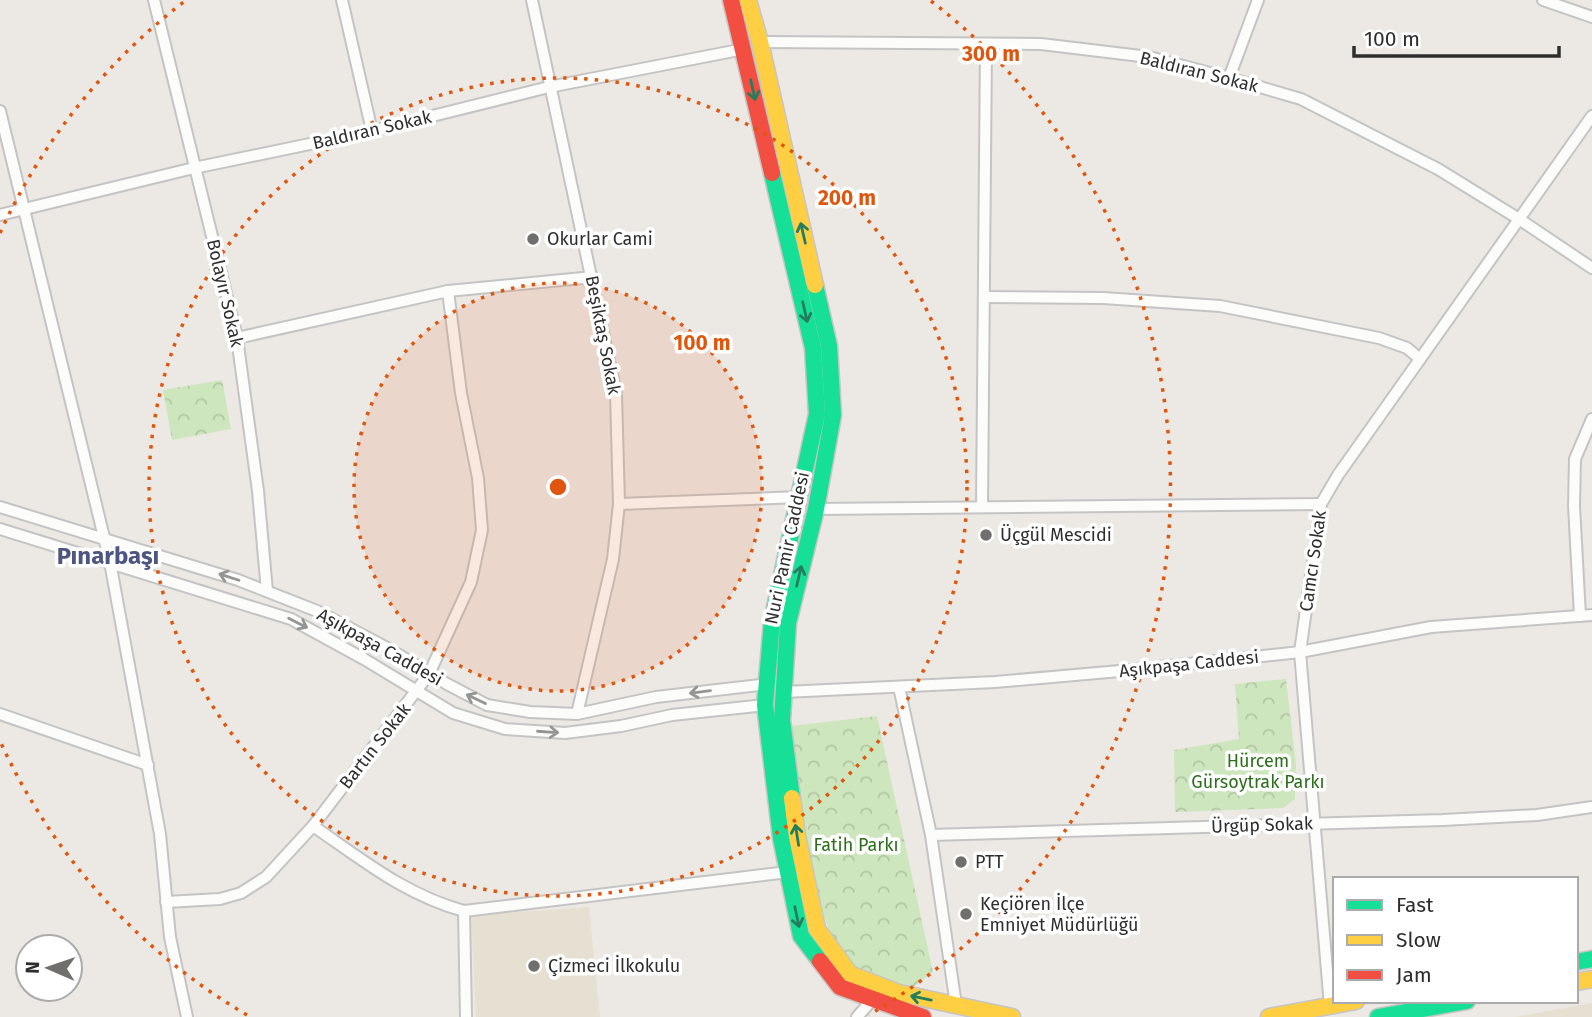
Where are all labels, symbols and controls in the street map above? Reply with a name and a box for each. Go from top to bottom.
scale bar [1354,14,1559,58]
text: 100 m [1364,26,1420,52]
text: 300 m [961,41,1020,67]
street label: Baldıran Sokak [1137,47,1261,98]
one-way arrow [747,78,761,101]
street label: Baldıran Sokak [310,105,434,154]
text: 200 m [818,185,876,211]
one-way arrow [796,222,809,245]
place label: Okurlar Cami [547,228,653,250]
marker: Okurlar Cami [525,231,541,247]
street label: Bolayır Sokak [202,237,248,350]
street label: Beşiktaş Sokak [581,274,625,397]
one-way arrow [798,300,812,323]
text: 100 m [673,330,731,356]
street label: Nuri Pamir Caddesi [760,470,814,626]
centre of rings [546,475,570,499]
street label: Camcı Sokak [1295,508,1331,613]
place label: Üçgül Mescidi [1000,524,1112,546]
marker: Üçgül Mescidi [978,527,994,543]
district label: Pınarbaşı [57,542,159,571]
one-way arrow [793,565,807,588]
one-way arrow [218,570,240,583]
street label: Aşıkpaşa Caddesi [313,603,447,691]
one-way arrow [288,617,308,631]
street label: Aşıkpaşa Caddesi [1118,646,1260,682]
one-way arrow [689,686,712,699]
one-way arrow [466,692,487,706]
street label: Bartın Sokak [335,698,416,793]
one-way arrow [536,726,559,739]
park label: Hürcem Gürsoytrak Parkı [1191,750,1325,793]
street label: Ürgüp Sokak [1211,812,1314,838]
one-way arrow [790,824,803,846]
park label: Fatih Parkı [814,834,898,856]
place label: PTT [975,851,1004,873]
marker: PTT [953,854,969,870]
legend [1333,877,1578,1003]
text: Fast [1396,892,1434,918]
place label: Keçiören İlçe Emniyet Müdürlüğü [980,893,1138,936]
one-way arrow [791,905,805,928]
marker: Keçiören İlçe Emniyet Müdürlüğü [958,906,974,922]
text: Slow [1396,927,1441,953]
north arrow [14,933,84,1003]
place label: Çizmeci İlkokulu [548,955,680,977]
marker: Çizmeci İlkokulu [526,958,542,974]
text: N [21,961,44,974]
text: Jam [1396,962,1432,988]
one-way arrow [910,990,933,1004]

